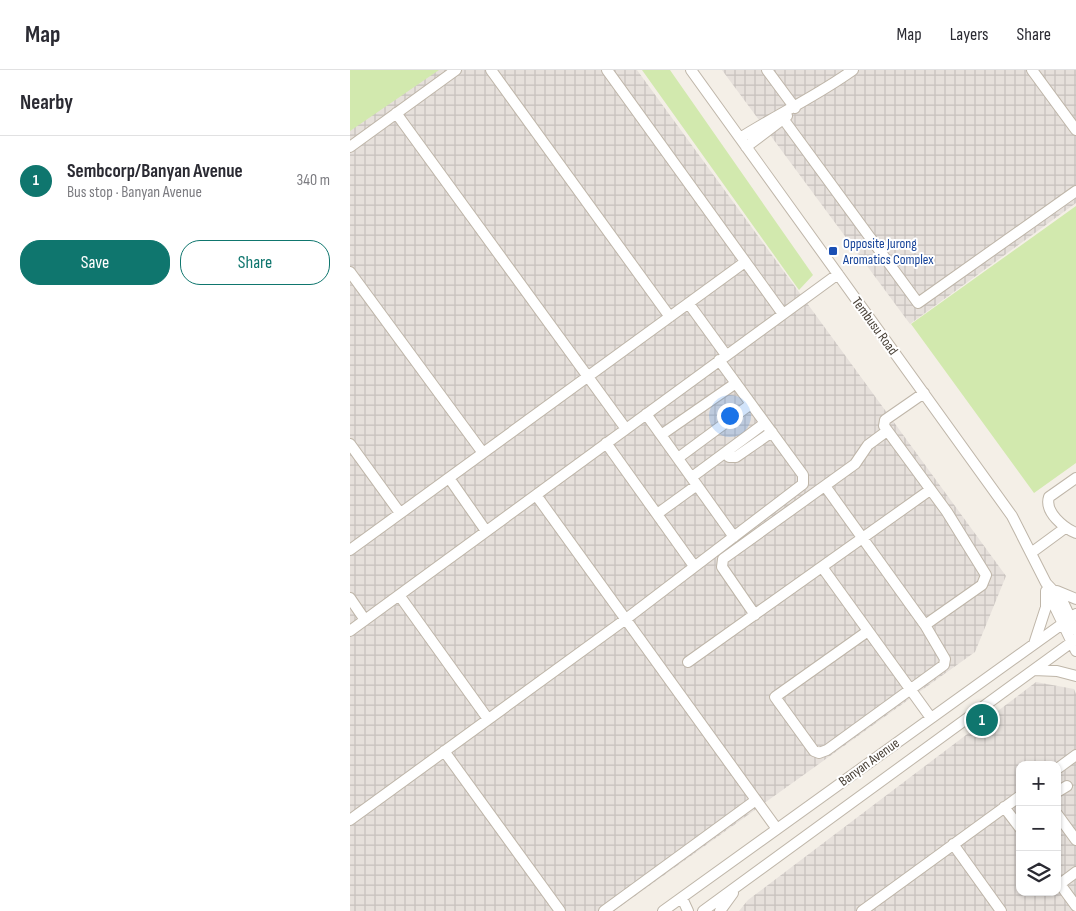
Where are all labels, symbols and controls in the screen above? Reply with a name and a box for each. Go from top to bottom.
text: Map [25,20,60,49]
text: Map [897,24,922,45]
text: Layers [950,24,989,45]
text: Share [1017,24,1051,45]
text: Nearby [20,90,73,115]
text: Sembcorp/Banyan Avenue [67,160,243,183]
text: 1 [33,171,39,190]
text: 340 m [297,171,330,190]
text: Bus stop · Banyan Avenue [67,183,202,202]
place label: Opposite Jurong Aromatics Complex [842,235,934,268]
button: Save [20,240,170,285]
button: Share [180,240,330,285]
marker: Opposite Jurong Aromatics Complex [827,245,839,257]
street label: Tembusu Road [848,294,902,358]
your location [717,403,743,429]
pin: 1 [966,701,998,739]
street label: Banyan Avenue [835,734,903,790]
map controls [1016,761,1061,896]
button: + [1016,761,1061,806]
button: − [1016,806,1061,851]
button: layers [1016,851,1061,896]

